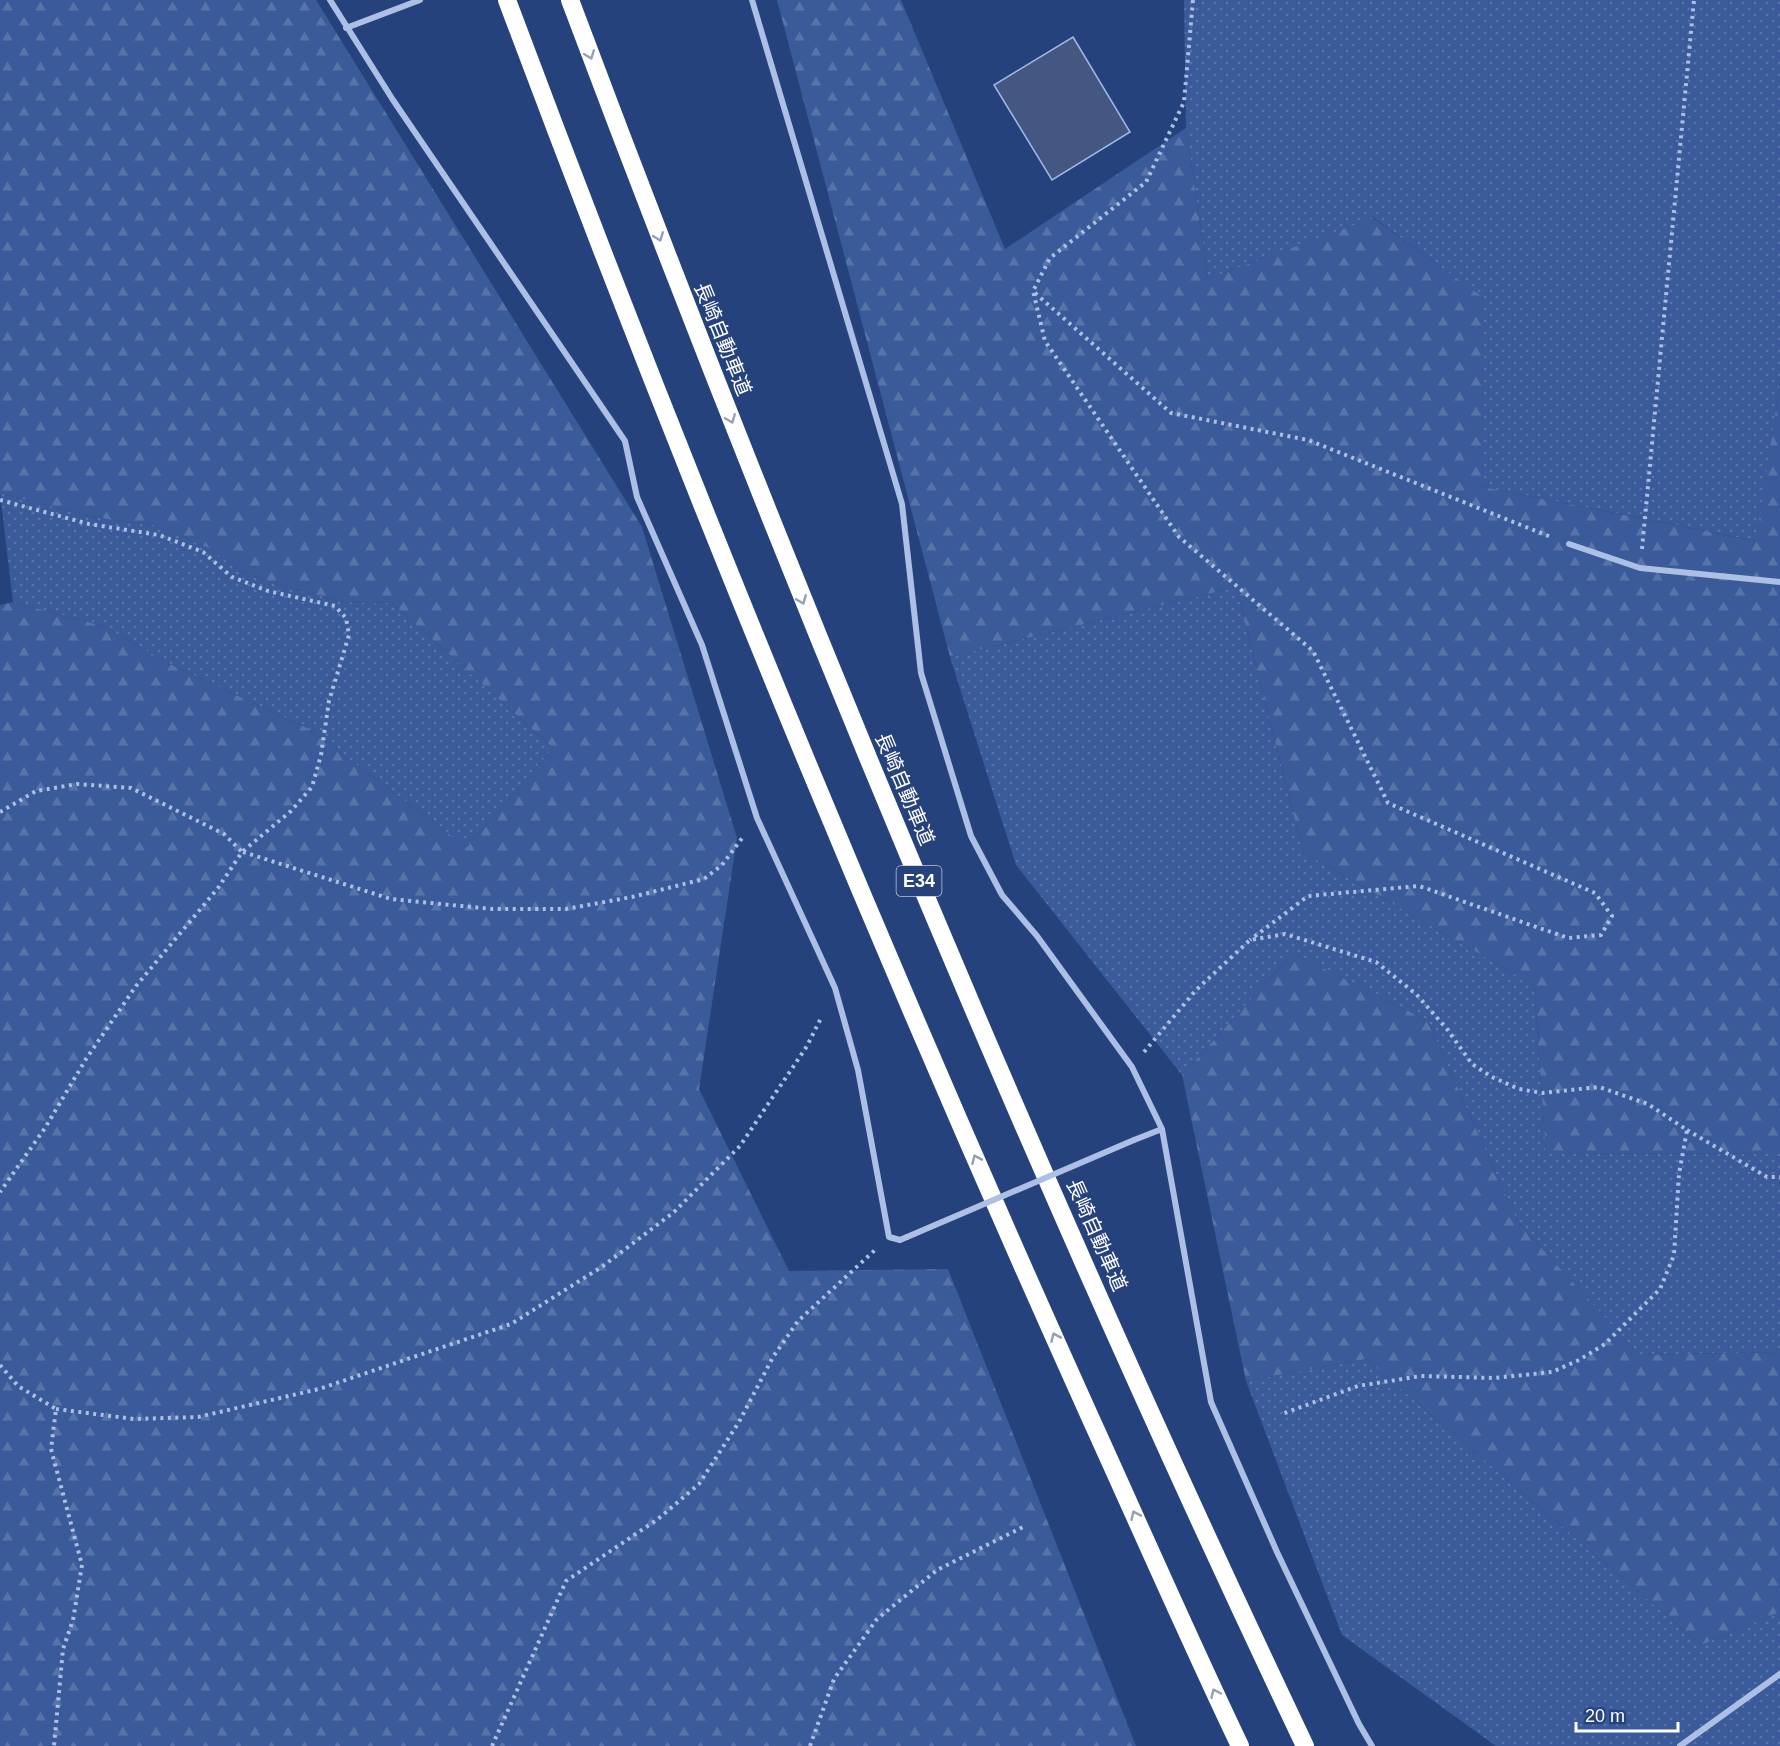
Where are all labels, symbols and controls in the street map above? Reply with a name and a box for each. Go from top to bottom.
one-way arrow [583,49,596,60]
one-way arrow [652,231,664,242]
street label: 長崎自動車道 [690,279,756,399]
one-way arrow [723,413,736,423]
one-way arrow [795,594,807,605]
street label: 長崎自動車道 [871,729,939,849]
road number: E34 [896,866,942,896]
one-way arrow [971,1155,983,1166]
street label: 長崎自動車道 [1063,1176,1131,1294]
one-way arrow [1050,1333,1062,1344]
one-way arrow [1130,1511,1142,1522]
one-way arrow [1210,1688,1222,1699]
scale bar [1576,1695,1678,1733]
text: 20 m [1585,1706,1625,1726]

